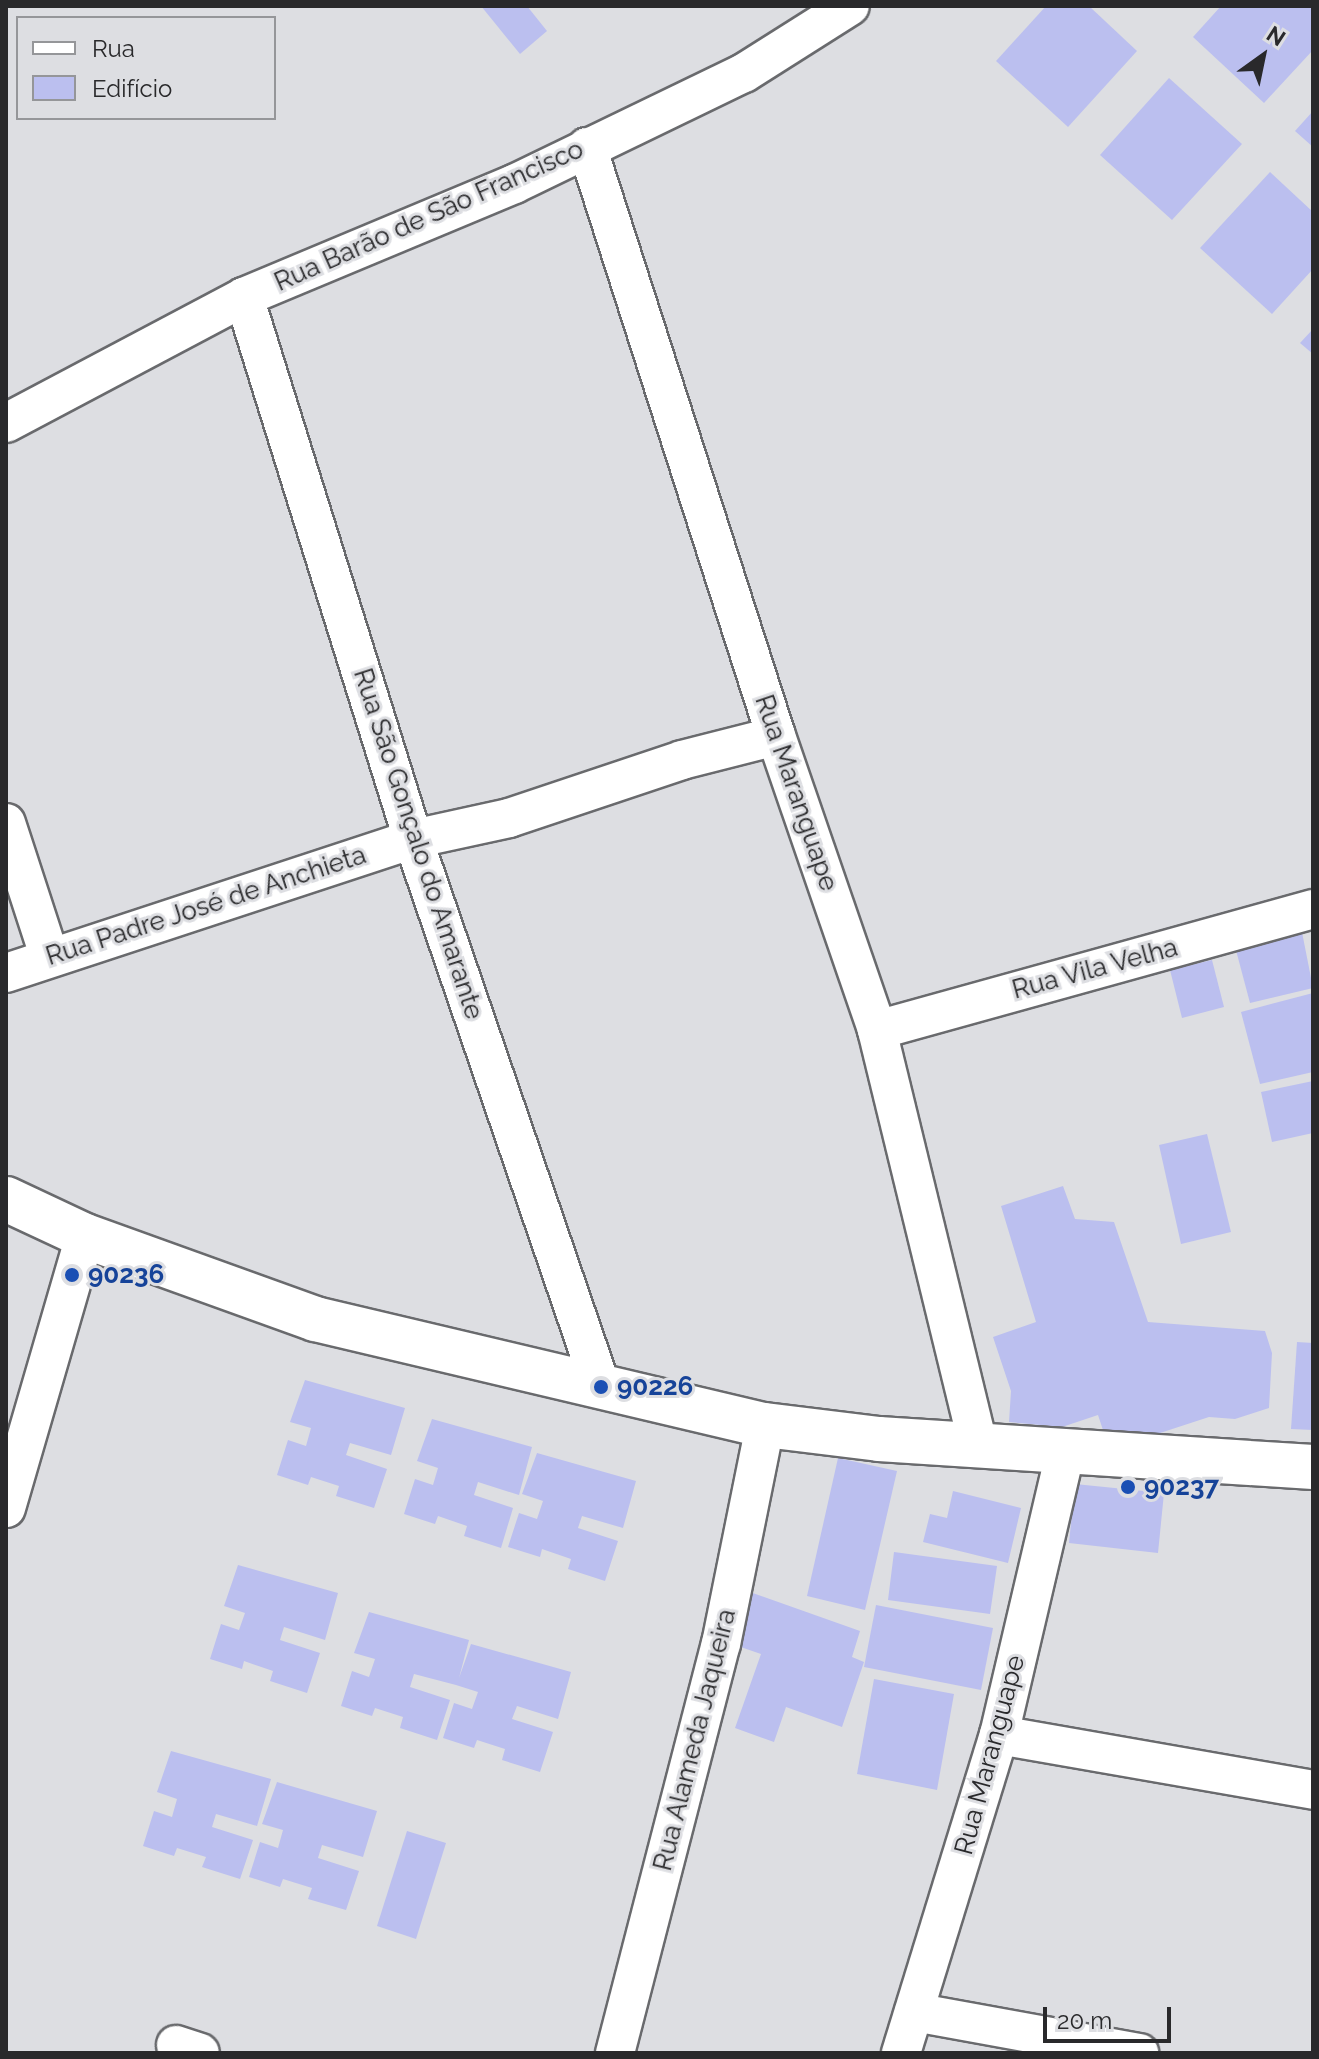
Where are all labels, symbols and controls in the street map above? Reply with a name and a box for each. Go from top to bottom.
legend [16,16,276,120]
north arrow [1223,16,1303,96]
text: N [1262,20,1290,51]
text: Rua [92,34,135,63]
text: Edifício [92,74,172,103]
street label: Rua Barão de São Francisco [270,134,588,298]
street label: Rua São Gonçalo do Amarante [346,664,490,1024]
street label: Rua Maranguape [748,691,844,895]
street label: Rua Padre José de Anchieta [41,839,371,973]
street label: Rua Vila Velha [1008,932,1182,1006]
place label: 90236 [88,1259,164,1291]
marker: 90236 [63,1266,81,1284]
place label: 90226 [617,1371,693,1403]
marker: 90226 [592,1378,610,1396]
place label: 90237 [1144,1471,1219,1503]
marker: 90237 [1119,1478,1137,1496]
street label: Rua Alameda Jaqueira [647,1605,743,1875]
street label: Rua Maranguape [948,1652,1032,1858]
scale bar [1047,1991,1175,2041]
text: 20 m [1057,2006,1112,2035]

